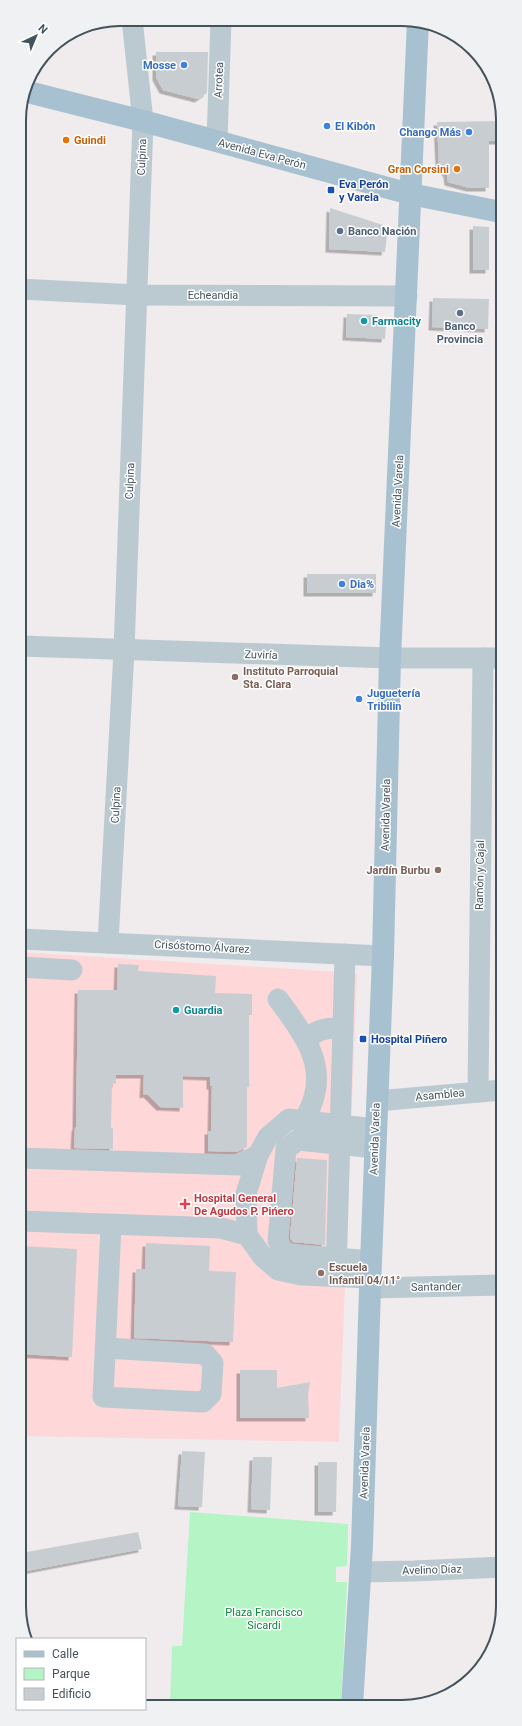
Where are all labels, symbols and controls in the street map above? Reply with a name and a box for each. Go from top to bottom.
north arrow [16,16,56,56]
text: N [35,22,50,37]
place label: Mosse [143,59,176,72]
marker: Mosse [179,60,189,70]
street label: Arrotea [212,62,226,98]
place label: El Kibón [335,120,375,133]
marker: El Kibón [322,121,332,131]
place label: Chango Más [399,126,461,139]
marker: Chango Más [464,127,474,137]
place label: Guindi [74,134,106,147]
marker: Guindi [61,135,71,145]
street label: Avenida Eva Perón [217,136,307,172]
street label: Culpina [135,138,149,176]
place label: Gran Corsini [388,163,449,176]
marker: Gran Corsini [452,164,462,174]
place label: Eva Perón y Varela [339,178,388,204]
marker: Eva Perón y Varela [326,185,336,195]
place label: Banco Nación [348,225,416,238]
marker: Banco Nación [335,226,345,236]
street label: Echeandia [188,289,238,302]
marker: Banco Provincia [455,308,465,318]
place label: Farmacity [372,315,422,328]
marker: Farmacity [359,316,369,326]
place label: Banco Provincia [437,320,483,346]
street label: Avenida Varela [390,454,406,528]
street label: Culpina [123,462,137,500]
place label: Dia% [350,578,374,591]
marker: Dia% [337,579,347,589]
street label: Zuviría [244,648,278,662]
place label: Instituto Parroquial Sta. Clara [243,665,338,691]
marker: Instituto Parroquial Sta. Clara [230,672,240,682]
place label: Juguetería Tribilin [367,687,420,713]
marker: Juguetería Tribilin [354,694,364,704]
street label: Avenida Varela [379,779,393,851]
street label: Culpina [109,786,123,824]
street label: Ramón y Cajal [473,840,487,910]
place label: Jardín Burbu [366,864,430,877]
marker: Jardín Burbu [433,865,443,875]
street label: Crisóstomo Álvarez [154,938,251,956]
place label: Guardia [184,1004,223,1017]
marker: Guardia [171,1005,181,1015]
place label: Hospital Piñero [371,1033,447,1046]
marker: Hospital Piñero [358,1034,368,1044]
street label: Asamblea [415,1086,465,1104]
street label: Avenida Varela [367,1103,383,1175]
place label: Hospital General De Agudos P. Pińero [194,1192,294,1218]
marker: Hospital General De Agudos P. Pińero [179,1198,191,1210]
place label: Escuela Infantil 04/11° [329,1261,400,1287]
marker: Escuela Infantil 04/11° [316,1268,326,1278]
street label: Santander [411,1280,461,1294]
street label: Avenida Varela [357,1427,373,1499]
street label: Avelino Díaz [402,1562,463,1578]
park label: Plaza Francisco Sicardi [225,1606,303,1632]
legend [16,1638,146,1710]
text: Calle [52,1647,79,1661]
text: Parque [52,1667,90,1681]
text: Edificio [52,1687,91,1701]

